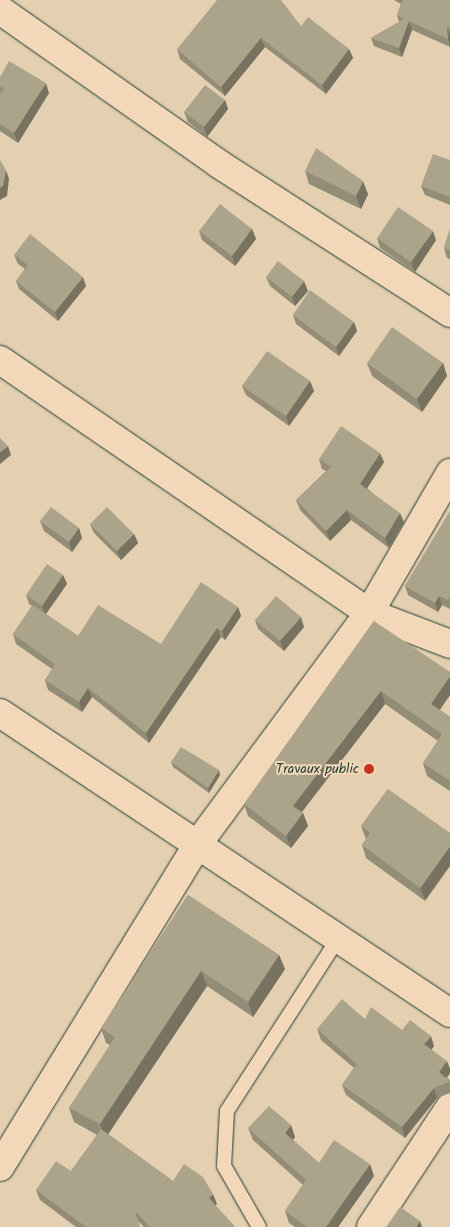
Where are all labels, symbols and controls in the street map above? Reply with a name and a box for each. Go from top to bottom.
place label: Travaux public [276,761,359,777]
marker: Travaux public [363,763,375,775]

